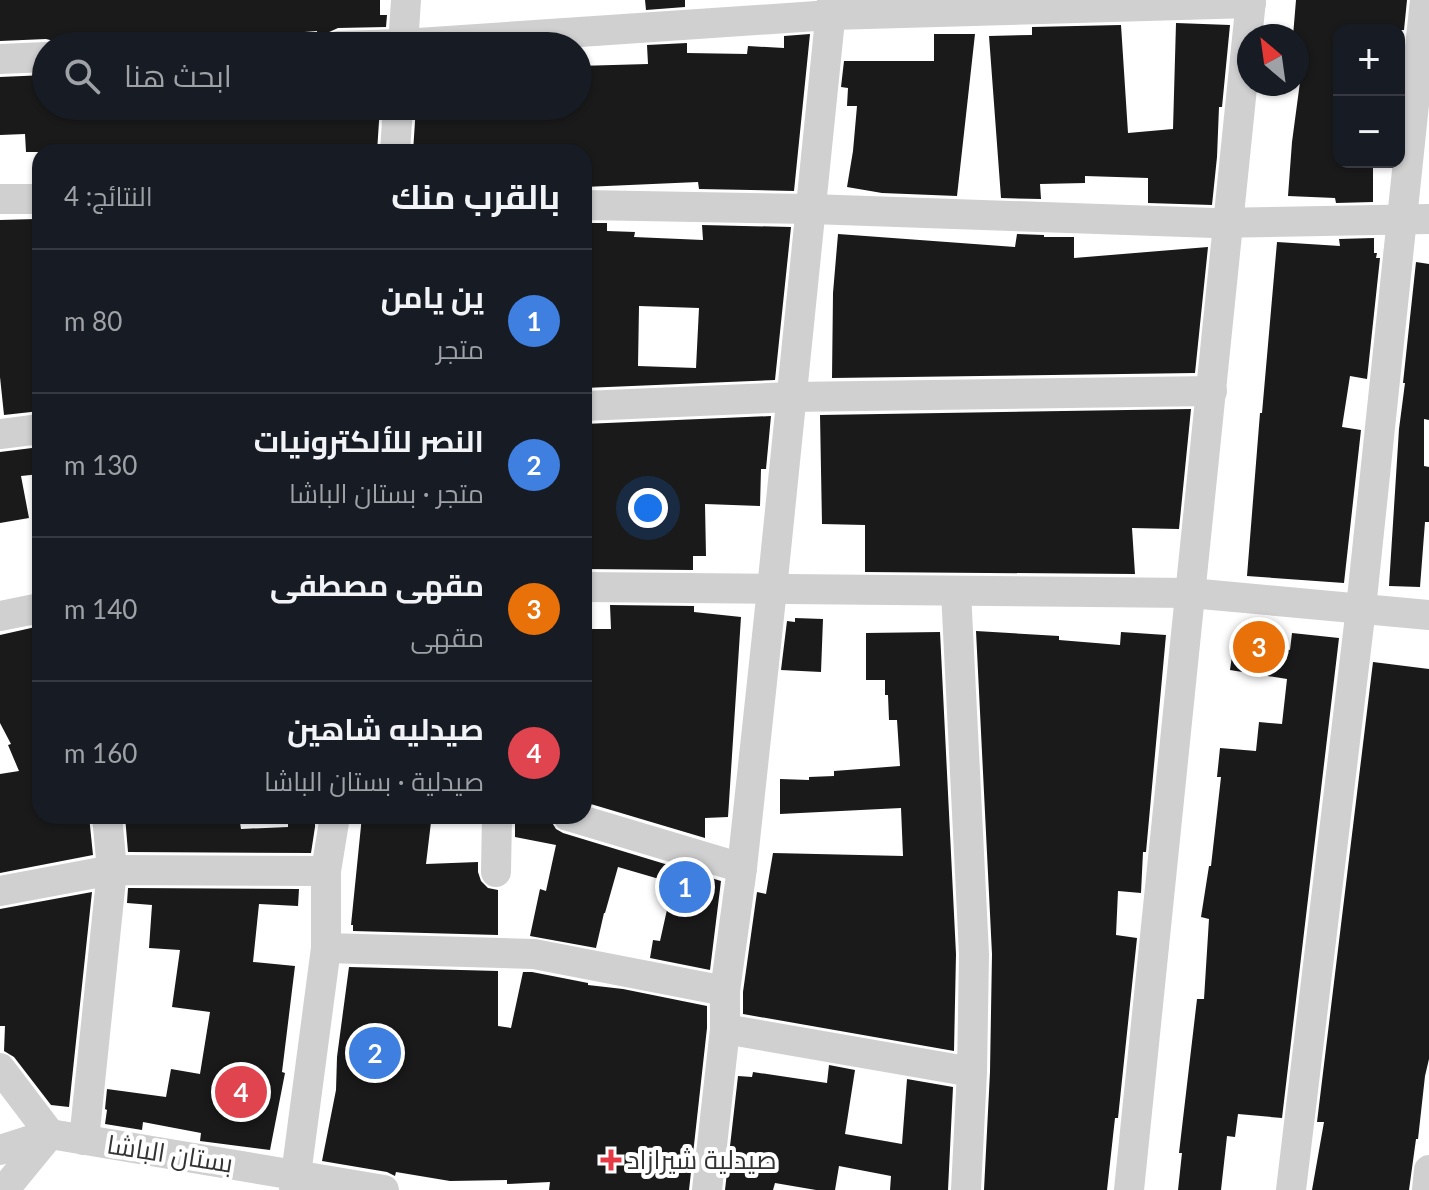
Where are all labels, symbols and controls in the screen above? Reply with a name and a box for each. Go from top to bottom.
north arrow [1237,24,1309,96]
map controls [1333,24,1405,168]
button: + [1333,24,1405,96]
search box [32,32,592,120]
icon: search [60,54,104,98]
text: ابحث هنا [124,57,232,93]
button: − [1333,96,1405,168]
text: بالقرب منك [391,175,560,216]
text: النتائج: 4 [64,180,153,212]
text: ين يامن [381,278,484,314]
text: 80 m [64,305,122,337]
text: 1 [526,305,542,337]
text: متجر [436,333,484,365]
text: النصر للألكترونيات [254,422,484,458]
text: 130 m [64,449,137,481]
text: 2 [526,449,542,481]
text: متجر · بستان الباشا [289,477,484,509]
your location [628,488,668,528]
text: مقهى مصطفى [270,566,484,602]
text: 140 m [64,593,137,625]
text: 3 [526,593,542,625]
pin: 3 [1233,617,1285,677]
text: مقهى [411,621,484,653]
text: صيدليه شاهين [287,710,484,746]
text: 160 m [64,737,137,769]
text: 4 [526,737,542,769]
text: صيدلية · بستان الباشا [264,765,484,797]
pin: 1 [659,857,711,917]
pin: 2 [349,1023,401,1083]
pin: 4 [215,1062,267,1122]
street label: بستان الباشا [105,1127,235,1179]
place label: صيدلية شيرازاد [627,1143,777,1175]
marker: صيدلية شيرازاد [602,1151,620,1169]

